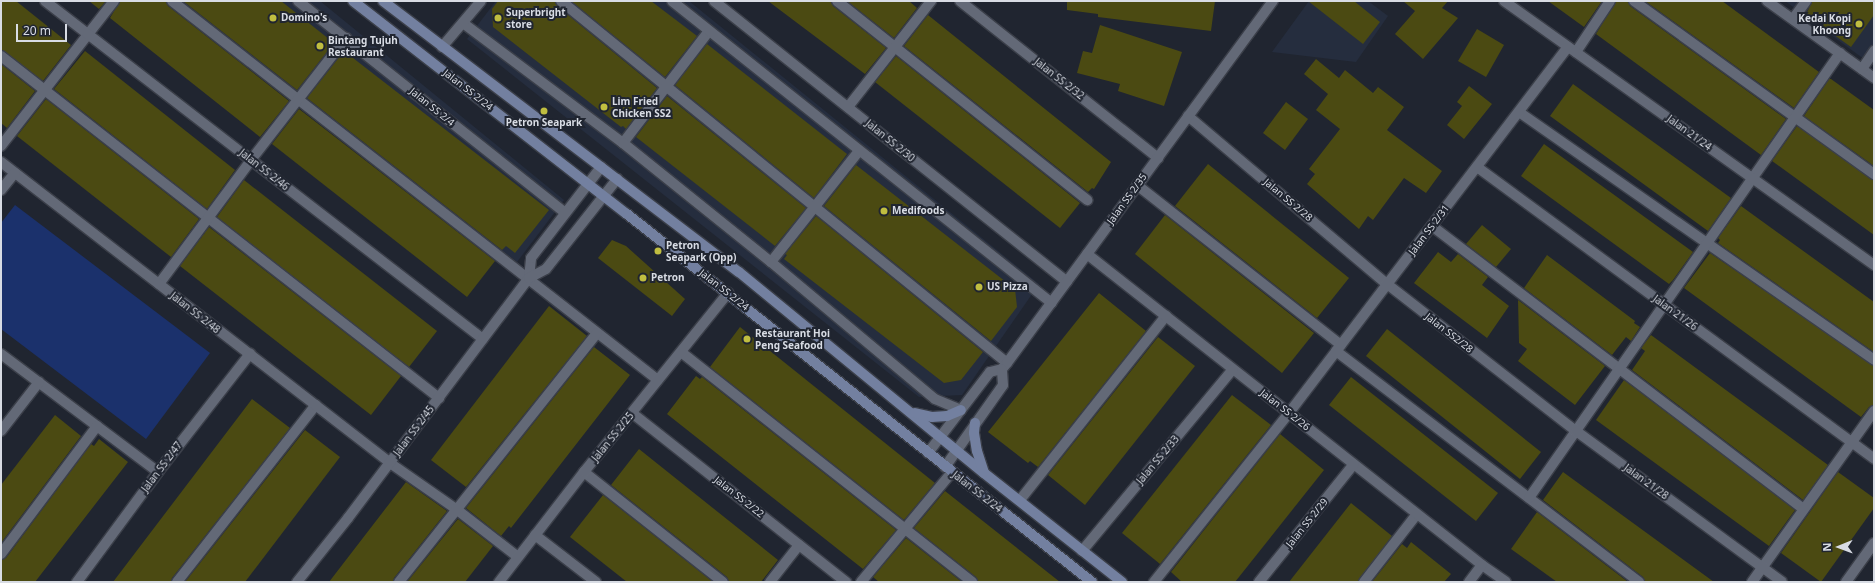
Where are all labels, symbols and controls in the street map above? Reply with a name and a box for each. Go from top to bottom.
place label: Superbright store [506,6,566,30]
place label: Domino's [281,12,327,24]
place label: Kedai Kopi Khoong [1798,12,1851,36]
marker: Domino's [268,13,278,23]
marker: Superbright store [493,13,503,23]
scale bar [18,16,69,42]
marker: Kedai Kopi Khoong [1854,19,1864,29]
text: 20 m [23,22,51,39]
place label: Bintang Tujuh Restaurant [328,34,398,58]
marker: Bintang Tujuh Restaurant [315,41,325,51]
street label: Jalan SS 2/32 [1032,56,1086,102]
street label: Jalan SS 2/24 [441,67,495,113]
street label: Jalan SS 2/4 [407,85,457,129]
place label: Lim Fried Chicken SS2 [612,95,671,118]
marker: Lim Fried Chicken SS2 [599,102,609,112]
marker: Petron Seapark [539,106,549,116]
street label: Jalan 21/24 [1664,113,1714,153]
place label: Petron Seapark [506,117,582,129]
street label: Jalan SS 2/30 [863,118,917,164]
street label: Jalan SS 2/46 [237,147,291,193]
street label: Jalan SS 2/35 [1105,171,1149,227]
street label: Jalan SS 2/28 [1261,176,1315,224]
street label: Jalan SS 2/31 [1406,203,1452,257]
place label: Medifoods [892,205,944,217]
marker: Medifoods [879,206,889,216]
place label: Petron Seapark (Opp) [666,239,736,262]
marker: Petron Seapark (Opp) [653,246,663,256]
street label: Jalan SS 2/24 [697,267,751,313]
place label: Petron [651,272,685,284]
marker: Petron [638,273,648,283]
place label: US Pizza [987,281,1028,293]
marker: US Pizza [974,282,984,292]
street label: Jalan SS 2/48 [168,290,222,336]
street label: Jalan 21/26 [1650,293,1700,333]
street label: Jalan SS2/28 [1423,311,1475,355]
place label: Restaurant Hoi Peng Seafood [755,327,830,350]
marker: Restaurant Hoi Peng Seafood [742,334,752,344]
street label: Jalan SS 2/26 [1258,387,1312,433]
street label: Jalan SS 2/45 [391,404,437,458]
street label: Jalan SS 2/25 [590,410,636,464]
street label: Jalan SS 2/33 [1134,433,1182,487]
street label: Jalan SS 2/47 [139,440,185,494]
street label: Jalan 21/28 [1621,462,1671,502]
street label: Jalan SS 2/24 [950,469,1004,515]
street label: Jalan SS 2/22 [712,474,766,520]
street label: Jalan SS 2/29 [1284,496,1330,550]
north arrow [1819,527,1859,567]
text: N [1819,543,1834,552]

